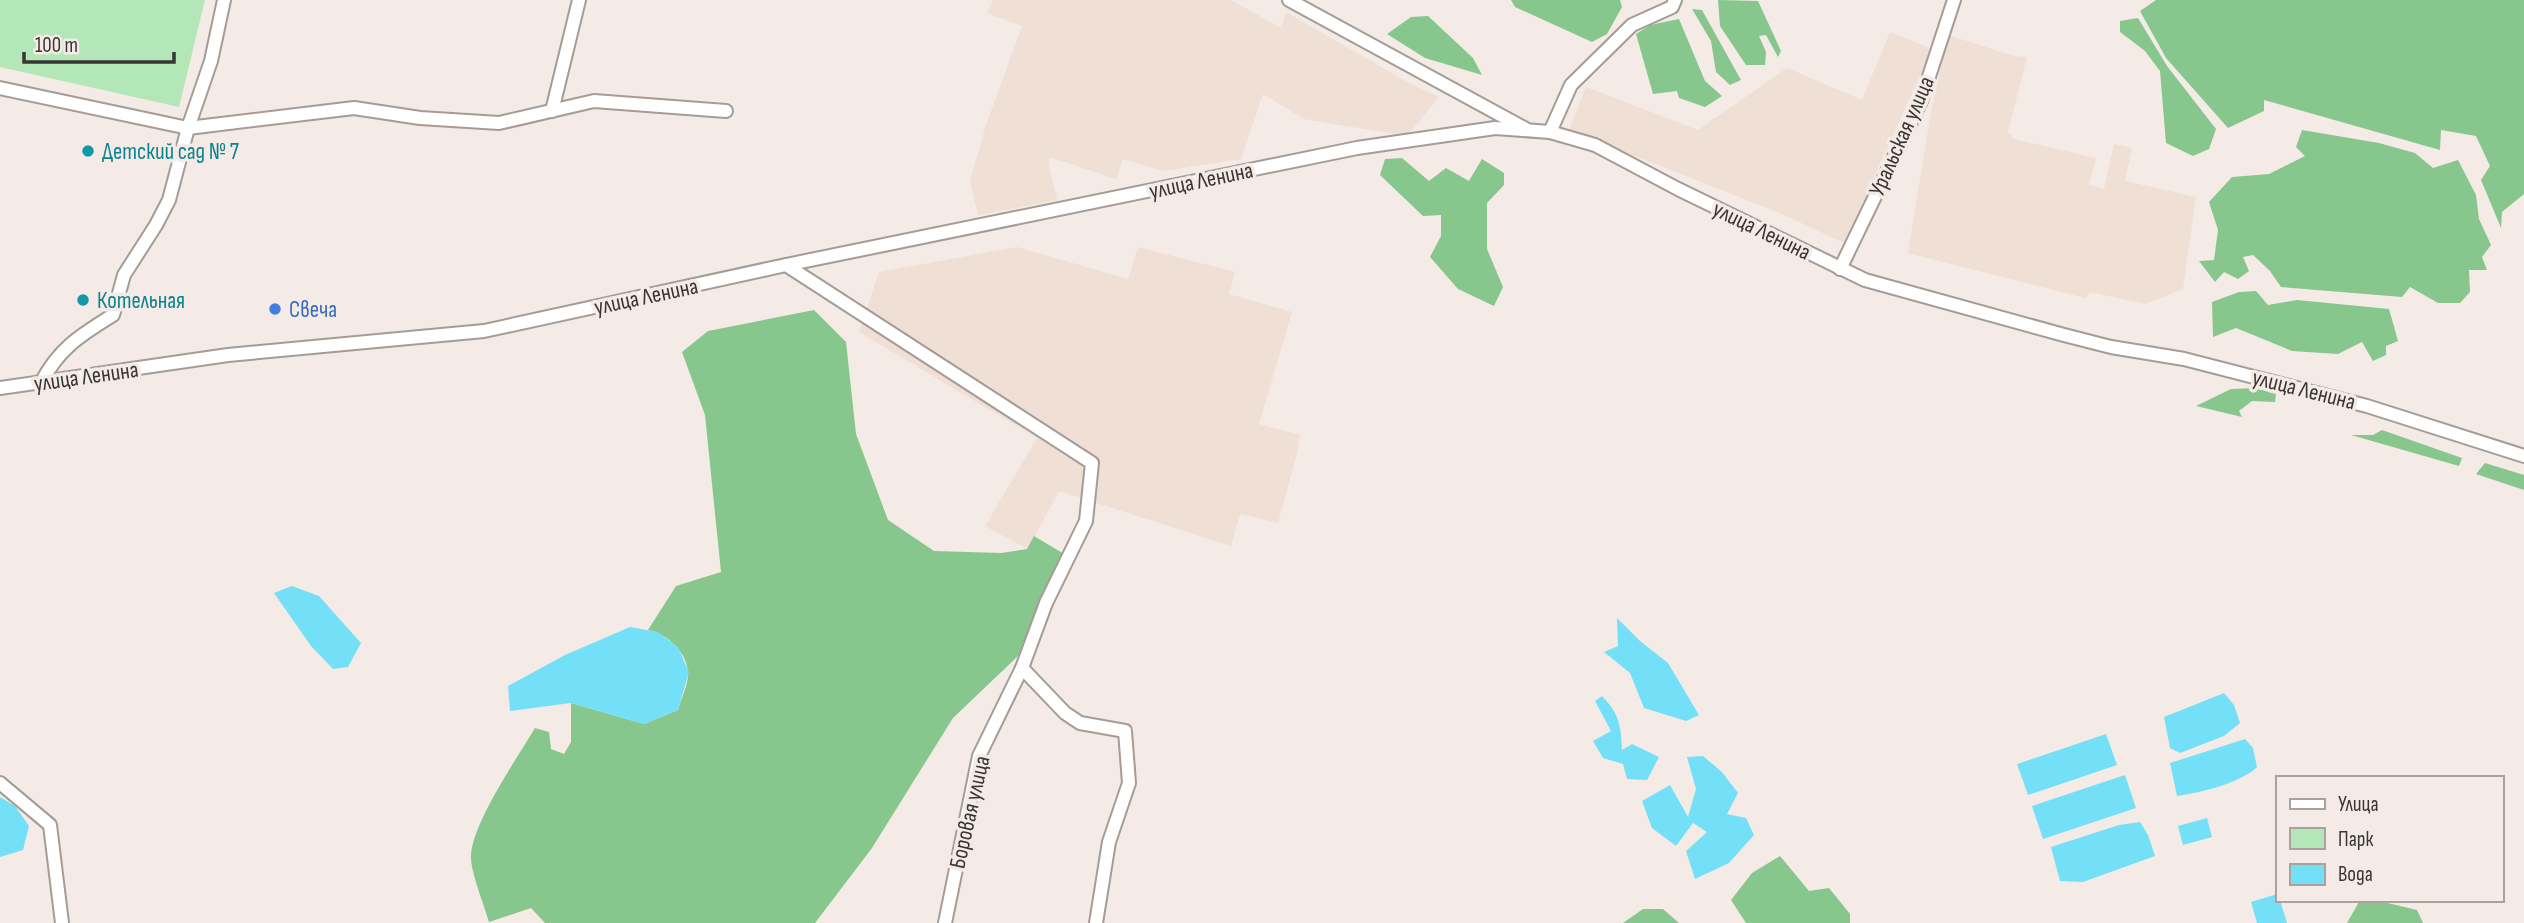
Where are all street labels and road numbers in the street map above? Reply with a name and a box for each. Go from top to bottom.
street label: Уральская улица [1863,72,1941,201]
street label: улица Ленина [1147,156,1256,206]
street label: улица Ленина [1708,195,1815,267]
street label: улица Ленина [592,272,701,322]
street label: улица Ленина [32,356,140,398]
street label: улица Ленина [2249,364,2358,416]
street label: Боровая улица [943,753,997,871]

